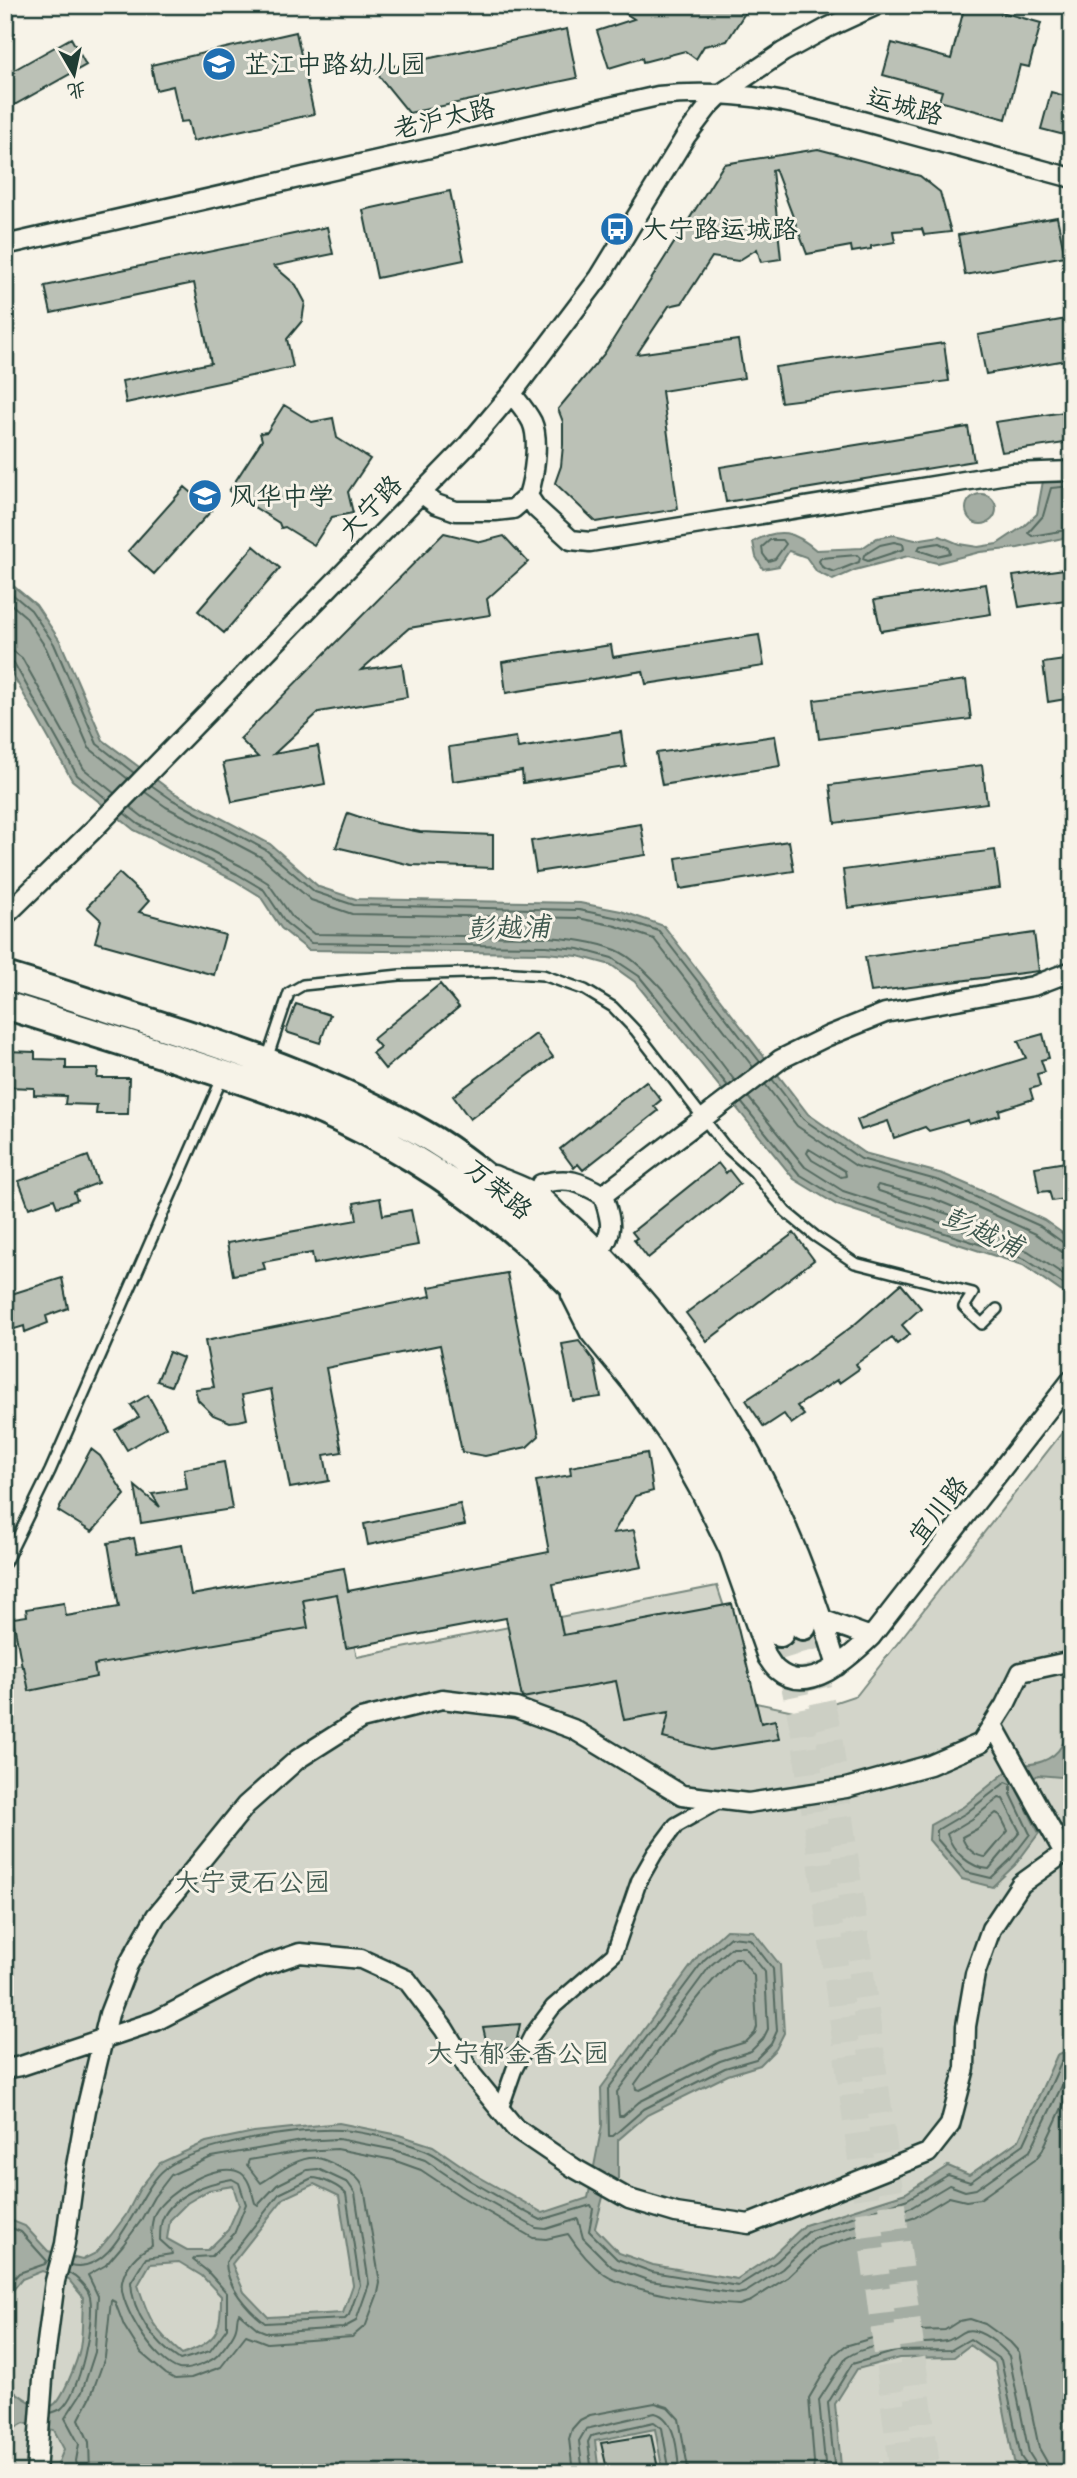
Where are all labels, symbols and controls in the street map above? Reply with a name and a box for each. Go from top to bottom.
north arrow [38,38,108,108]
school or university icon: 芷江中路幼儿园 [200,45,238,83]
place label: 芷江中路幼儿园 [244,48,426,80]
text: 北 [65,77,88,103]
street label: 运城路 [863,80,947,132]
street label: 老沪太路 [390,91,498,145]
bus stop icon: 大宁路运城路 [598,210,636,248]
place label: 大宁路运城路 [642,213,798,245]
street label: 大宁路 [331,468,409,546]
school or university icon: 风华中学 [186,477,224,515]
place label: 风华中学 [230,480,334,512]
water label: 彭越浦 [465,908,554,945]
street label: 万荣路 [459,1152,539,1226]
water label: 彭越浦 [938,1198,1031,1265]
street label: 宜川路 [901,1469,975,1551]
park label: 大宁灵石公园 [174,1866,330,1898]
park label: 大宁郁金香公园 [427,2037,609,2069]

